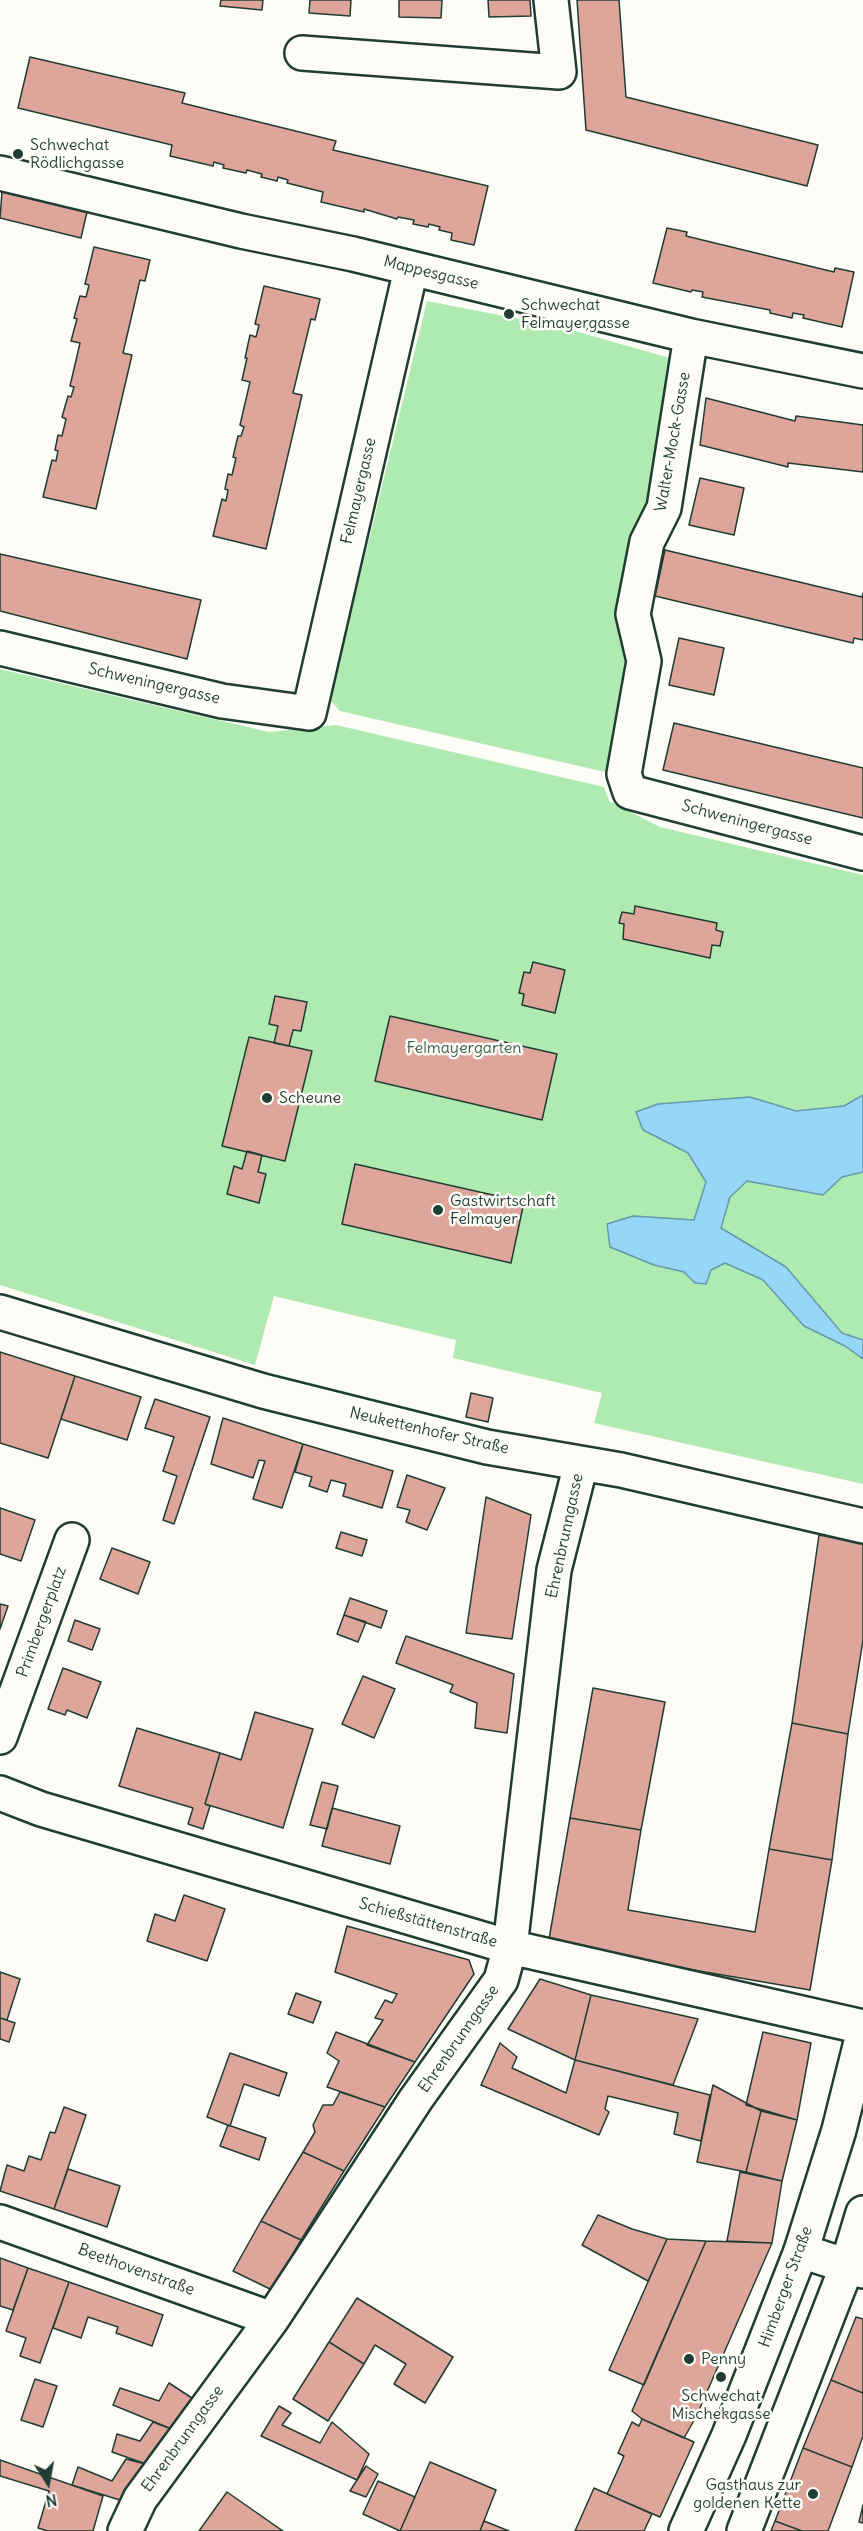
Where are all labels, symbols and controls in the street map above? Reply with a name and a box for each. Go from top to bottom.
place label: Schwechat Rödlichgasse [30,135,124,173]
marker: Schwechat Rödlichgasse [11,147,25,161]
street label: Mappesgasse [381,252,481,294]
place label: Schwechat Felmayergasse [521,295,630,333]
marker: Schwechat Felmayergasse [502,307,516,321]
street label: Walter-Mock-Gasse [651,371,695,513]
street label: Felmayergasse [337,436,381,546]
street label: Schweningergasse [86,660,222,708]
street label: Schweningergasse [679,796,815,850]
park label: Felmayergarten [406,1038,522,1058]
place label: Scheune [279,1088,341,1108]
marker: Scheune [260,1091,274,1105]
place label: Gastwirtschaft Felmayer [450,1191,556,1229]
marker: Gastwirtschaft Felmayer [431,1203,445,1217]
street label: Neukettenhofer Straße [348,1403,510,1459]
street label: Ehrenbrunngasse [542,1472,588,1600]
street label: Primbergerplatz [13,1564,71,1680]
street label: Schießstättenstraße [357,1894,499,1952]
street label: Ehrenbrunngasse [415,1981,503,2097]
street label: Himberger Straße [755,2224,817,2350]
street label: Beethovenstraße [75,2240,197,2300]
place label: Penny [701,2349,746,2369]
marker: Penny [682,2352,696,2366]
marker: Schwechat Mischekgasse [714,2370,728,2384]
street label: Ehrenbrunngasse [138,2382,228,2496]
place label: Schwechat Mischekgasse [671,2386,771,2424]
north arrow [18,2453,78,2513]
place label: Gasthaus zur goldenen Kette [693,2475,801,2513]
marker: Gasthaus zur goldenen Kette [806,2487,820,2501]
text: N [44,2490,59,2512]

